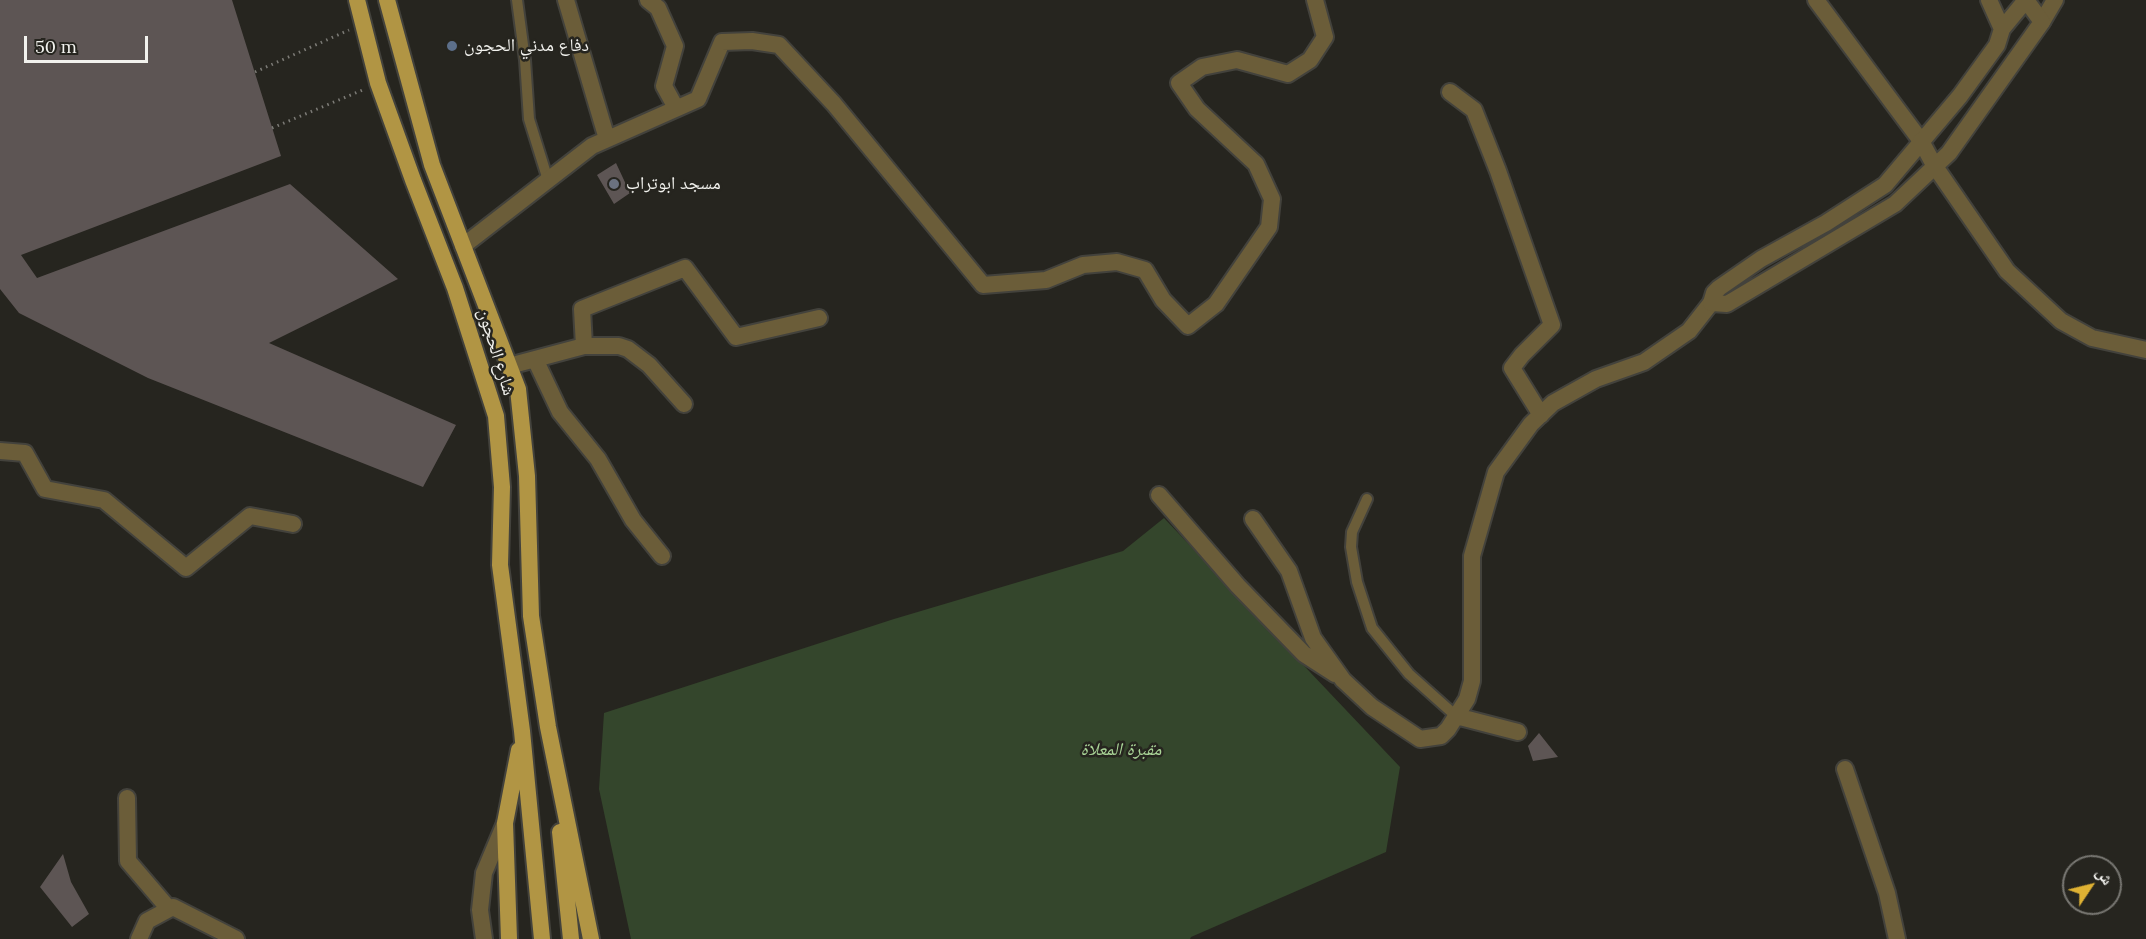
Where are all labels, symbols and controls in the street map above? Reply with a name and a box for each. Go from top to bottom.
scale bar [27,24,152,62]
text: 50 m [35,35,77,58]
place label: دفاع مدني الحجون [464,35,589,57]
marker: دفاع مدني الحجون [445,39,459,53]
place label: مسجد ابوتراب [626,173,721,195]
marker: مسجد ابوتراب [607,177,621,191]
street label: شارع الحجون [473,306,519,398]
park label: مقبرة المعلاة [1080,739,1162,761]
north arrow [2062,855,2122,915]
text: ش [2092,863,2118,889]

